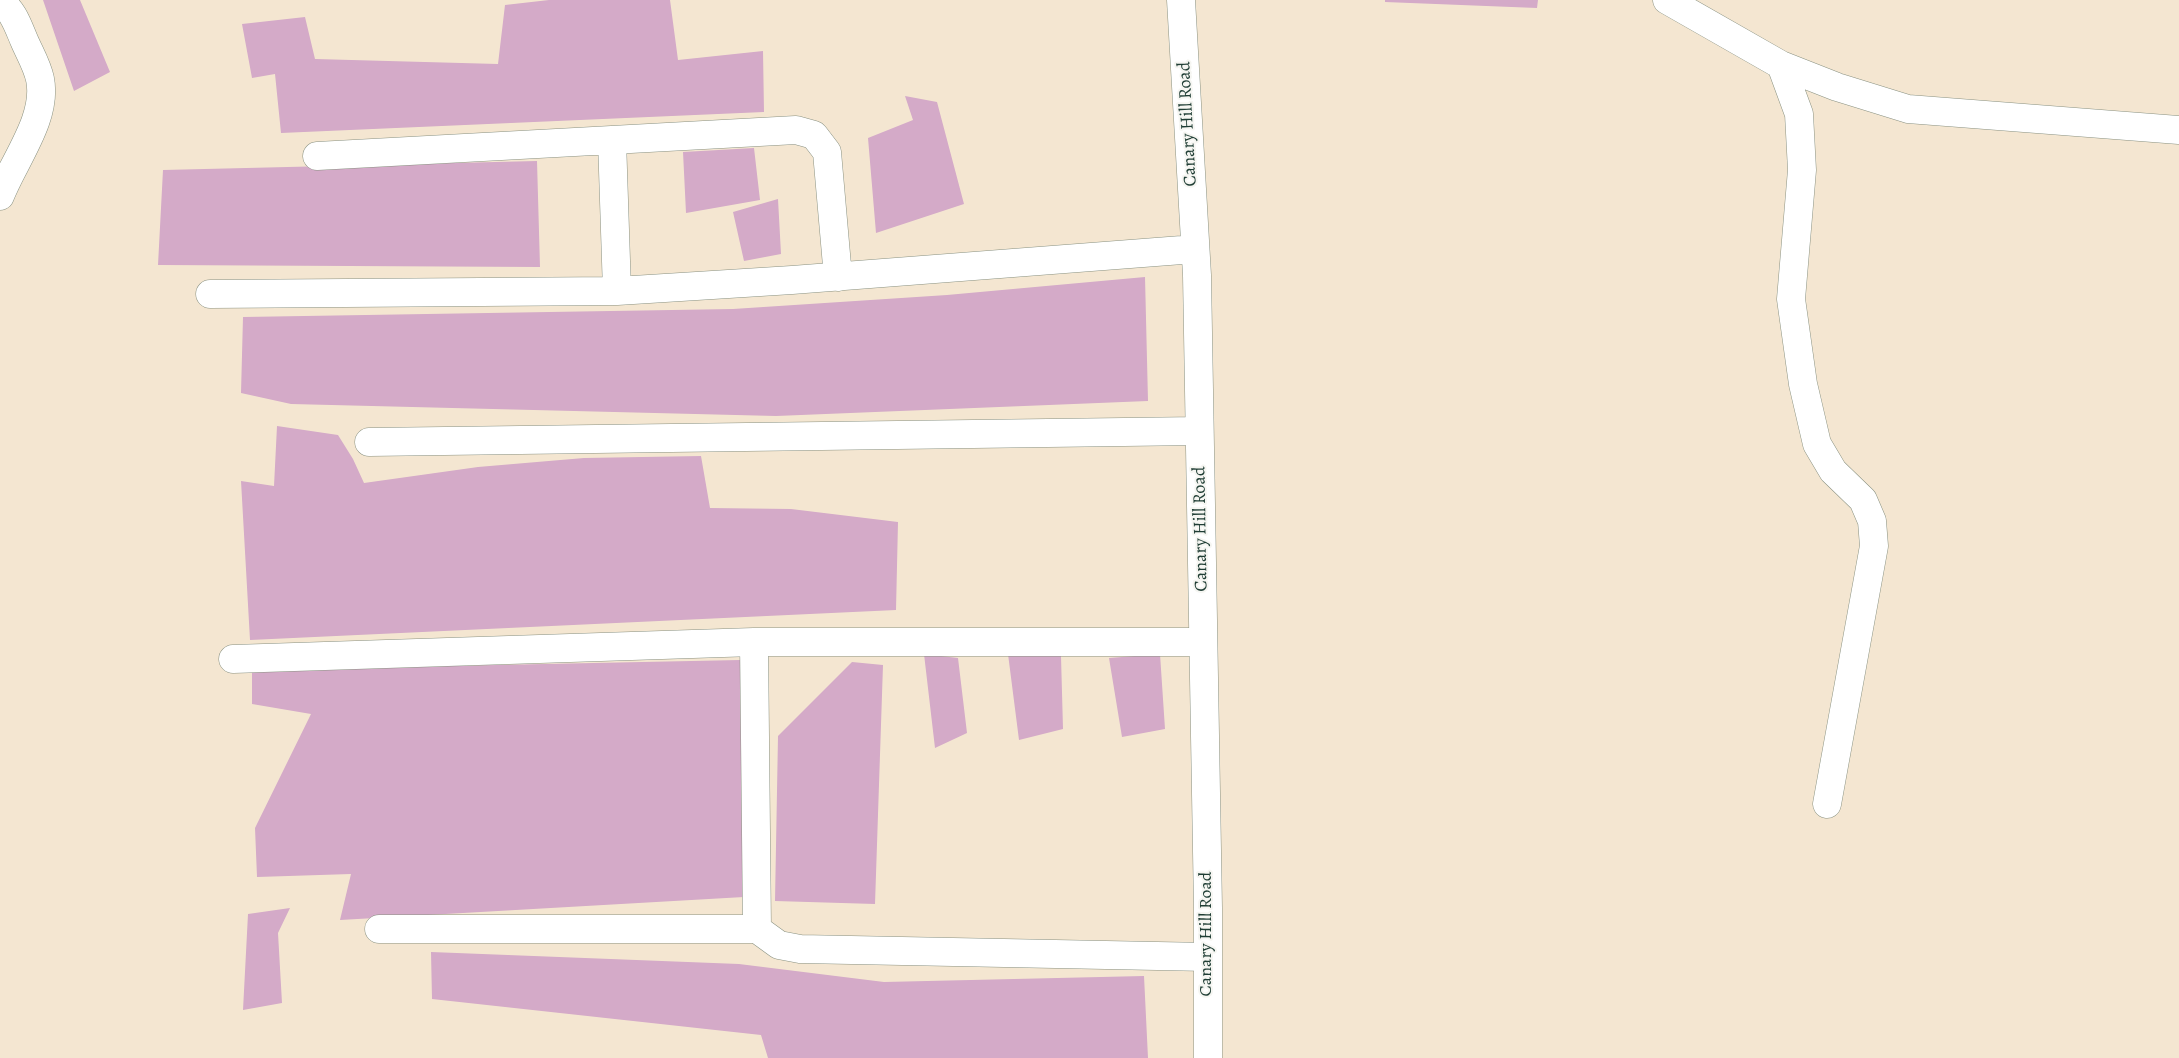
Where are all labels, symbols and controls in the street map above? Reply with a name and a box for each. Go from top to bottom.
street label: Canary Hill Road [1174,61,1202,187]
street label: Canary Hill Road [1189,466,1213,592]
street label: Canary Hill Road [1196,872,1218,996]

